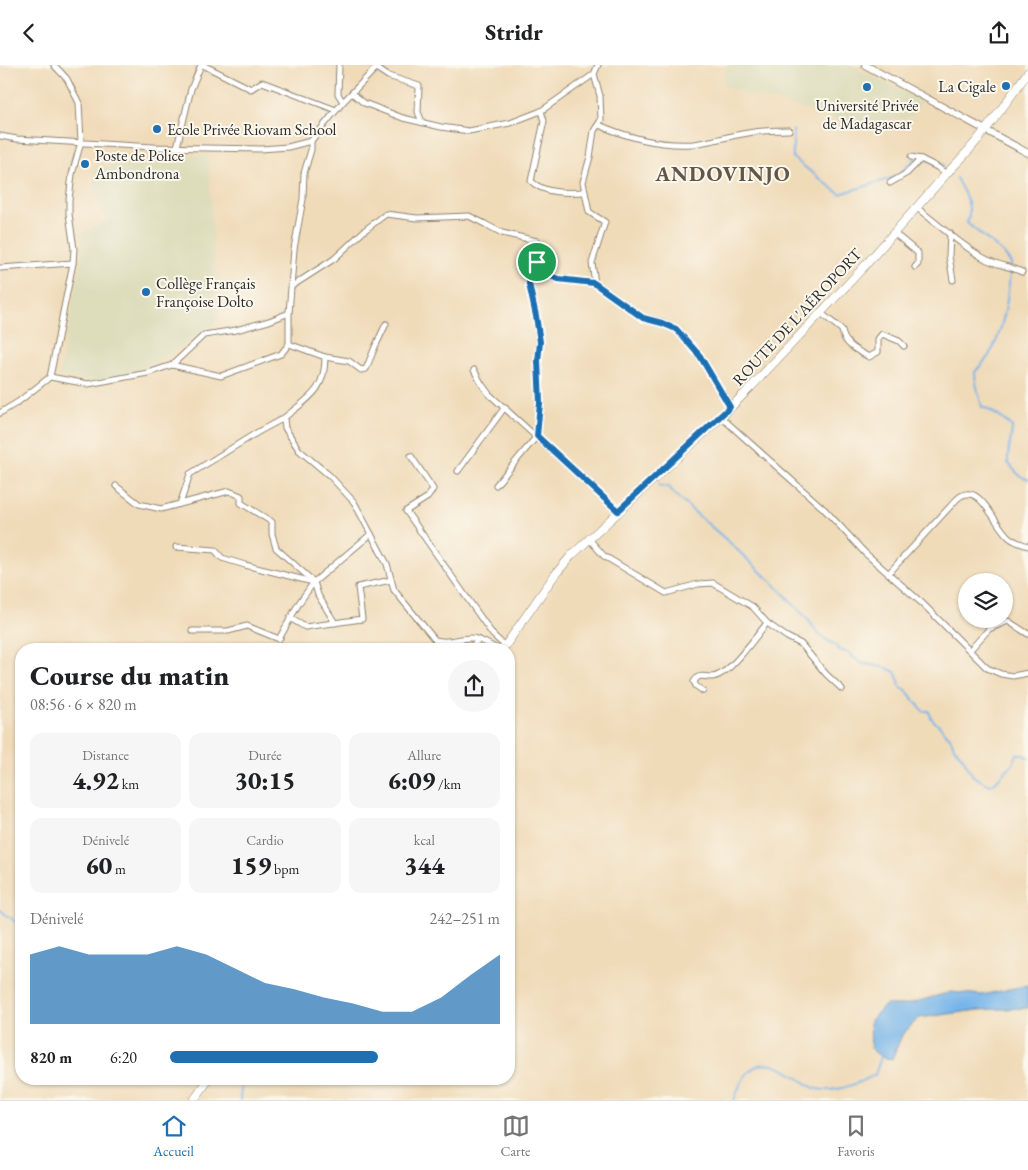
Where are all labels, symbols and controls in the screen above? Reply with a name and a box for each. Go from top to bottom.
text: Stridr [485,18,543,47]
icon: back [15,19,43,47]
icon: share [985,19,1013,47]
place label: La Cigale [938,76,996,97]
marker: La Cigale [1000,80,1012,92]
marker: Université Privée de Madagascar [861,81,873,93]
place label: Université Privée de Madagascar [816,95,918,134]
place label: Ecole Privée Riovam School [167,119,337,140]
marker: Ecole Privée Riovam School [151,123,163,135]
place label: Poste de Police Ambondrona [94,145,184,184]
marker: Poste de Police Ambondrona [79,158,91,170]
district label: ANDOVINJO [654,160,791,187]
pin [516,241,558,283]
street label: ROUTE DE L'AÉROPORT [728,244,866,390]
icon: arrive [523,248,551,276]
place label: Collège Français Françoise Dolto [156,273,255,312]
marker: Collège Français Françoise Dolto [140,286,152,298]
map controls [958,573,1013,628]
button: layers [958,573,1013,628]
text: Course du matin [30,657,229,693]
button: share [448,660,500,712]
text: 08:56 · 6 × 820 m [30,694,137,715]
text: Distance [82,746,129,764]
text: Durée [248,746,282,764]
text: Allure [407,746,441,764]
text: 4.92 [72,764,119,796]
text: 30:15 [234,764,296,796]
text: 6:09 [388,764,435,796]
text: km [119,775,139,793]
text: /km [435,775,461,793]
text: Dénivelé [82,831,129,849]
text: Cardio [246,831,284,849]
text: kcal [414,831,435,849]
text: 60 [85,849,112,881]
text: 159 [231,849,271,881]
text: 344 [404,849,445,881]
text: m [112,860,126,878]
text: bpm [271,860,299,878]
text: Dénivelé [30,908,84,929]
text: 242–251 m [429,908,500,929]
text: 820 m [30,1047,72,1068]
text: 6:20 [110,1047,137,1068]
tab: Accueil [153,1112,194,1160]
tab: Carte [500,1112,531,1160]
tab: Favoris [837,1112,875,1160]

